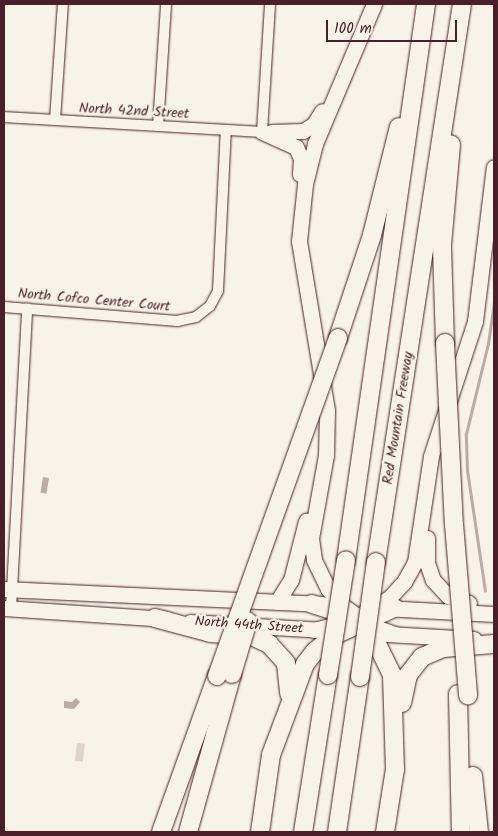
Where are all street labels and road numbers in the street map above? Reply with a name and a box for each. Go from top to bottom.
street label: North 42nd Street [78,100,190,122]
street label: North Cofco Center Court [17,285,171,315]
street label: Red Mountain Freeway [379,350,417,486]
street label: North 44th Street [194,613,304,637]

